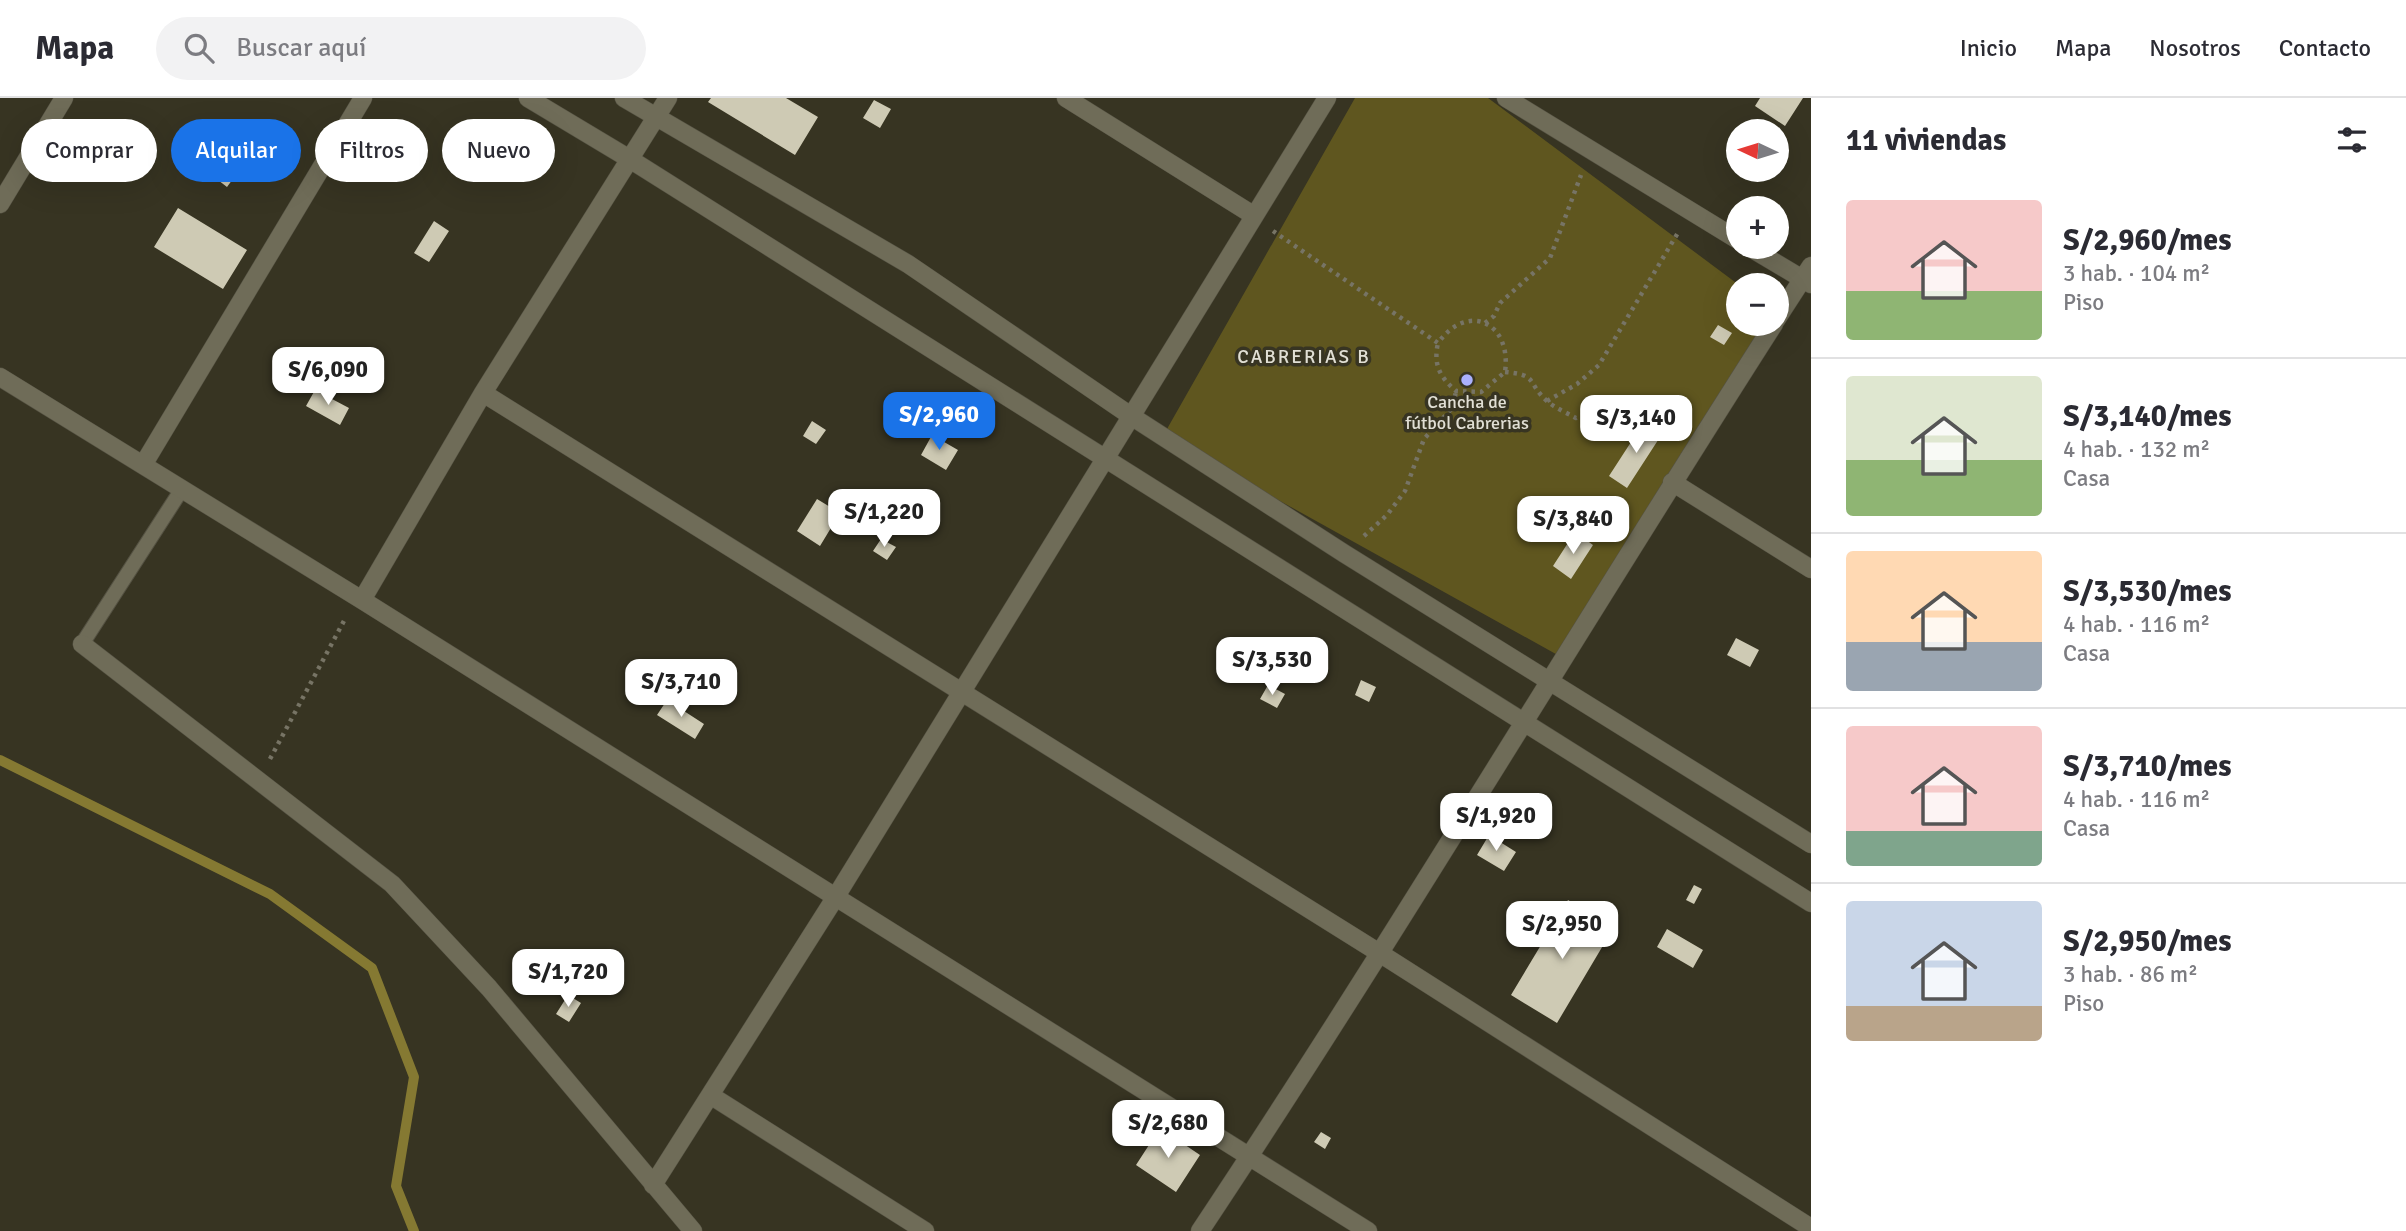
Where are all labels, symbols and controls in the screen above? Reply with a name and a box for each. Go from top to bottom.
search box [156,17,646,80]
text: Mapa [35,28,114,69]
icon: search [180,29,218,67]
text: Buscar aquí [236,32,366,64]
text: Inicio [1960,33,2017,63]
text: Mapa [2055,33,2111,63]
text: Nosotros [2149,33,2241,63]
text: Contacto [2279,33,2371,63]
chip: Comprar [21,119,157,182]
chip: Alquilar [171,119,301,182]
chip: Filtros [315,119,428,182]
chip: Nuevo [442,119,555,182]
north arrow [1726,119,1788,182]
map controls [1726,119,1789,336]
icon: filters [2333,121,2371,159]
text: 11 viviendas [1846,122,2006,159]
button: + [1726,196,1789,259]
text: S/2,960/mes [2063,222,2232,259]
icon: home [1902,228,1986,312]
text: 3 hab. · 104 m² [2063,259,2210,288]
button: − [1726,273,1789,336]
text: Piso [2063,288,2104,317]
district label: CABRERIAS B [1237,345,1371,369]
pin: S/6,090 [263,348,393,407]
text: S/6,090 [288,355,368,384]
marker: Cancha de fútbol Cabrerias [1459,372,1475,388]
place label: Cancha de fútbol Cabrerias [1405,391,1529,434]
pin: S/2,960 [874,392,1004,452]
pin: S/3,140 [1571,396,1701,455]
text: S/3,140/mes [2063,398,2232,435]
text: S/2,960 [899,400,979,429]
text: S/3,140 [1596,403,1676,432]
icon: home [1902,404,1986,488]
text: 4 hab. · 132 m² [2063,435,2210,464]
text: Casa [2063,464,2110,493]
pin: S/1,220 [819,490,949,549]
pin: S/3,840 [1508,496,1638,556]
text: S/1,220 [844,497,924,526]
text: S/3,840 [1533,504,1613,533]
text: S/3,530/mes [2063,573,2232,610]
icon: home [1902,579,1986,663]
text: 4 hab. · 116 m² [2063,610,2210,639]
pin: S/3,530 [1207,638,1337,697]
text: Casa [2063,639,2110,668]
text: S/3,530 [1232,645,1312,674]
pin: S/3,710 [616,660,746,719]
text: S/3,710 [641,667,721,696]
text: S/3,710/mes [2063,748,2232,785]
icon: home [1902,754,1986,838]
text: 4 hab. · 116 m² [2063,785,2210,814]
pin: S/1,920 [1431,794,1561,853]
text: S/1,920 [1456,801,1536,830]
text: Casa [2063,814,2110,843]
pin: S/2,950 [1497,902,1627,961]
text: S/2,950 [1522,909,1602,938]
text: S/2,950/mes [2063,923,2232,960]
icon: home [1902,929,1986,1013]
pin: S/1,720 [503,950,633,1009]
text: S/1,720 [528,957,608,986]
text: 3 hab. · 86 m² [2063,960,2198,989]
text: Piso [2063,989,2104,1018]
pin: S/2,680 [1103,1100,1233,1160]
text: S/2,680 [1128,1108,1208,1137]

